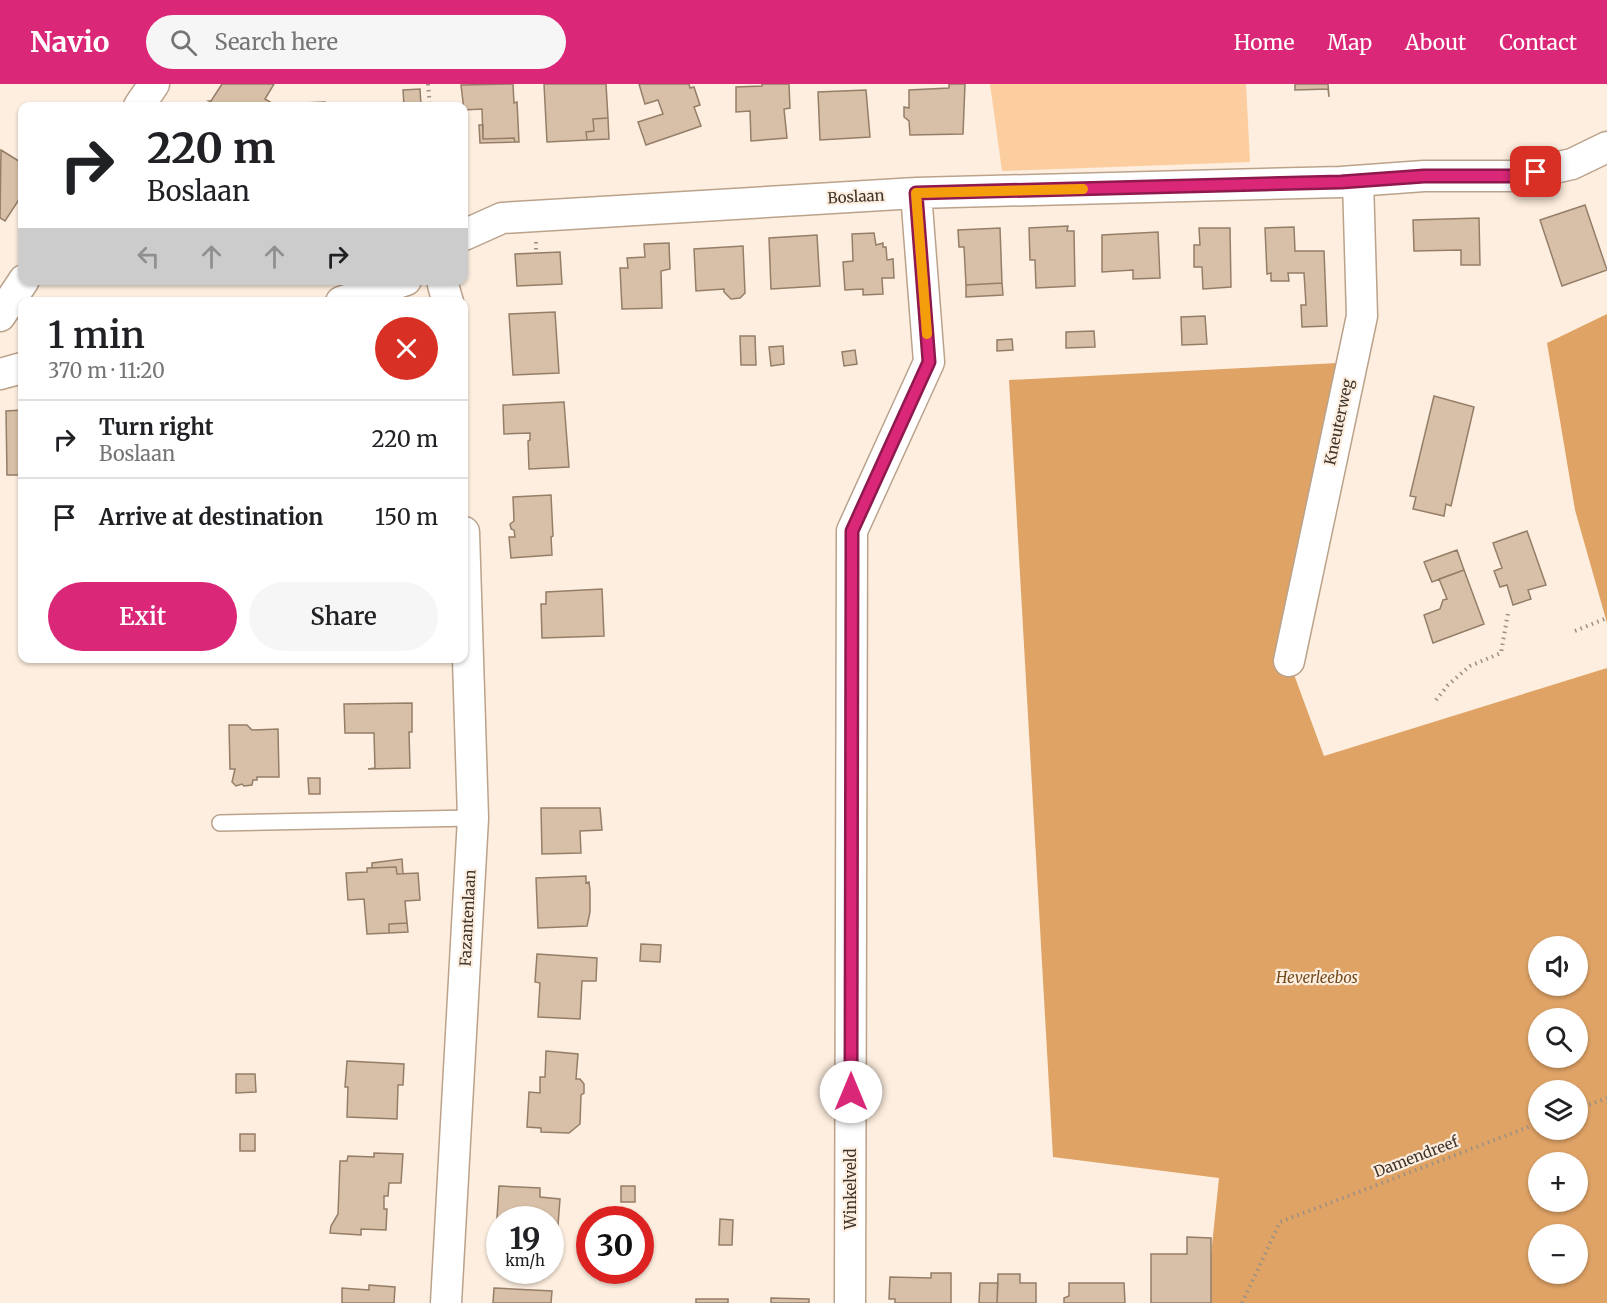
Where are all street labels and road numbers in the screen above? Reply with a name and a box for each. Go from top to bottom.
street label: Boslaan [827,186,885,207]
street label: Kneuterweg [1320,377,1357,467]
street label: Fazantenlaan [455,869,480,967]
street label: Damendreef [1371,1131,1462,1181]
street label: Winkelveld [841,1149,860,1230]

